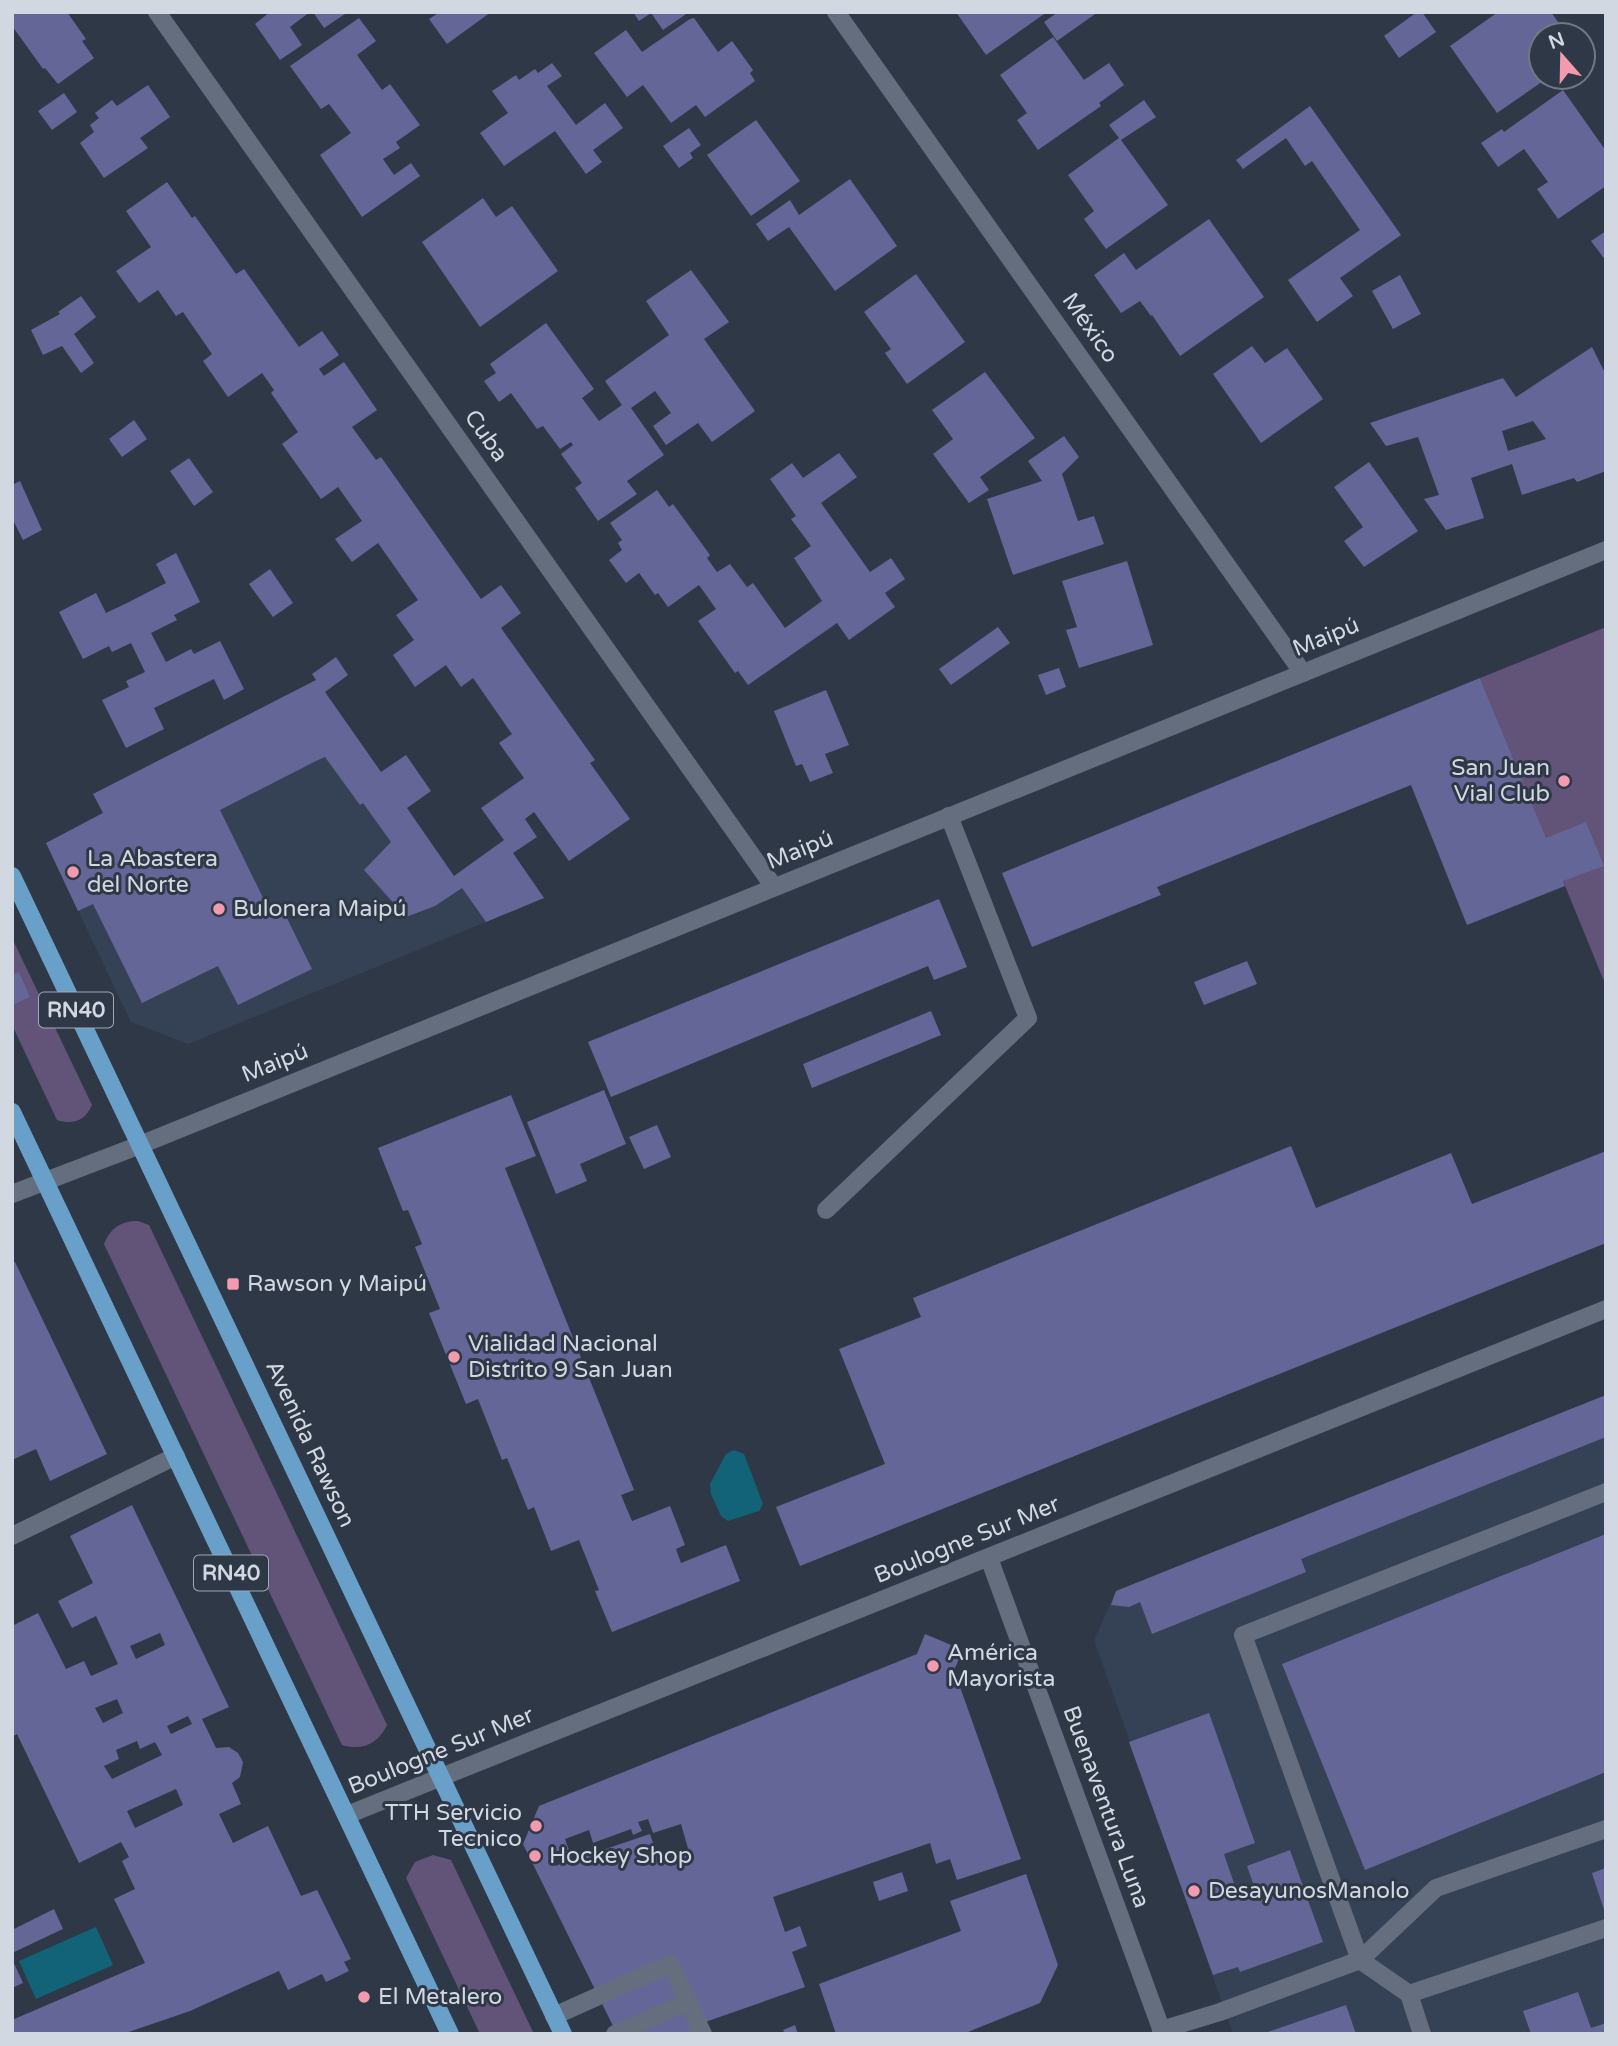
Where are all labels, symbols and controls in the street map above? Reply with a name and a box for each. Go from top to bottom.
north arrow [1527,21,1597,91]
text: N [1546,28,1567,54]
street label: México [1056,288,1124,368]
street label: Cuba [458,405,514,467]
street label: Maipú [1289,611,1363,663]
place label: San Juan Vial Club [1451,754,1550,808]
marker: San Juan Vial Club [1556,773,1572,789]
street label: Maipú [763,824,837,876]
place label: La Abastera del Norte [87,845,218,899]
marker: La Abastera del Norte [65,864,81,880]
place label: Bulonera Maipú [233,895,407,923]
marker: Bulonera Maipú [211,901,227,917]
road number: RN40 [39,992,113,1028]
street label: Maipú [238,1037,312,1089]
place label: Rawson y Maipú [247,1270,427,1298]
marker: Rawson y Maipú [225,1276,241,1292]
place label: Vialidad Nacional Distrito 9 San Juan [468,1330,673,1384]
marker: Vialidad Nacional Distrito 9 San Juan [446,1349,462,1365]
street label: Avenida Rawson [259,1356,361,1532]
street label: Boulogne Sur Mer [870,1490,1064,1590]
road number: RN40 [194,1556,268,1590]
place label: América Mayorista [947,1639,1055,1693]
marker: América Mayorista [925,1658,941,1674]
street label: Boulogne Sur Mer [344,1701,538,1801]
street label: Buenaventura Luna [1056,1702,1156,1912]
place label: TTH Servicio Tecnico [385,1799,522,1853]
marker: TTH Servicio Tecnico [528,1818,544,1834]
place label: Hockey Shop [549,1842,692,1870]
marker: Hockey Shop [527,1848,543,1864]
place label: DesayunosManolo [1208,1877,1410,1905]
marker: DesayunosManolo [1186,1883,1202,1899]
place label: El Metalero [378,1983,502,2011]
marker: El Metalero [356,1989,372,2005]

